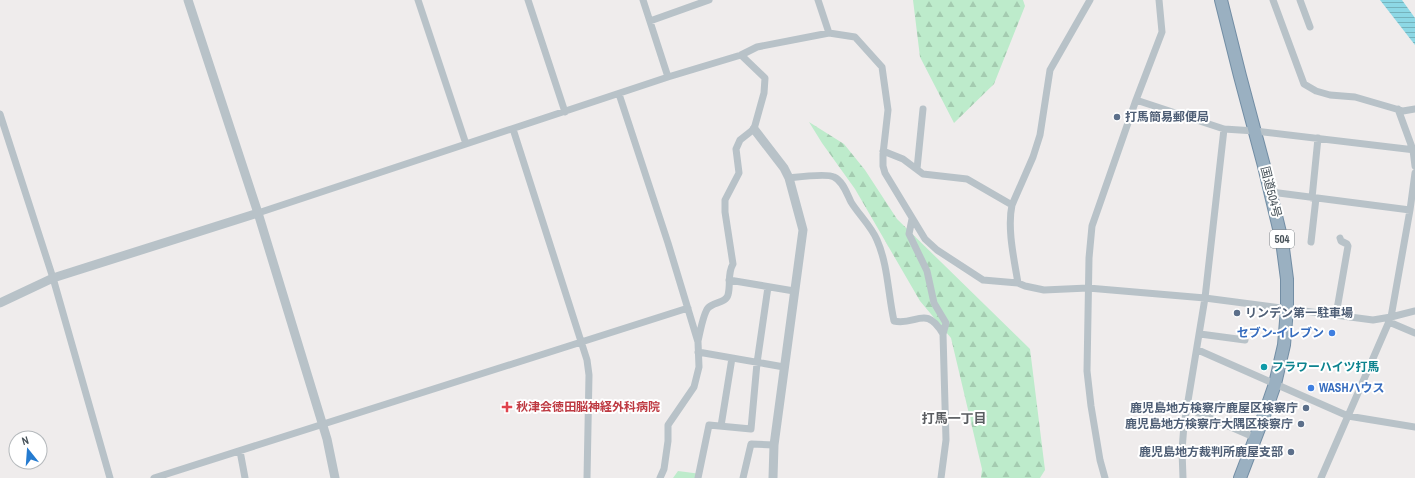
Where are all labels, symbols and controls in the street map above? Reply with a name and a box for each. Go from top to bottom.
place label: 打馬簡易郵便局 [1125,109,1209,125]
marker: 打馬簡易郵便局 [1112,112,1122,122]
street label: 国道504号 [1257,165,1285,219]
road number: 504 [1270,230,1294,248]
place label: リンデン第一駐車場 [1245,305,1353,321]
marker: リンデン第一駐車場 [1232,308,1242,318]
place label: セブン-イレブン [1237,325,1324,341]
marker: セブン-イレブン [1327,328,1337,338]
place label: フラワーハイツ打馬 [1272,359,1380,375]
marker: フラワーハイツ打馬 [1259,362,1269,372]
place label: WASHハウス [1319,380,1385,396]
marker: WASHハウス [1306,383,1316,393]
place label: 秋津会徳田脳神経外科病院 [516,399,660,415]
place label: 鹿児島地方検察庁鹿屋区検察庁 [1130,400,1298,416]
marker: 秋津会徳田脳神経外科病院 [501,401,513,413]
marker: 鹿児島地方検察庁鹿屋区検察庁 [1301,403,1311,413]
district label: 打馬一丁目 [921,410,987,427]
place label: 鹿児島地方検察庁大隅区検察庁 [1125,416,1293,432]
marker: 鹿児島地方検察庁大隅区検察庁 [1296,419,1306,429]
north arrow [8,430,48,470]
text: N [20,433,30,448]
place label: 鹿児島地方裁判所鹿屋支部 [1139,444,1283,460]
marker: 鹿児島地方裁判所鹿屋支部 [1286,447,1296,457]

